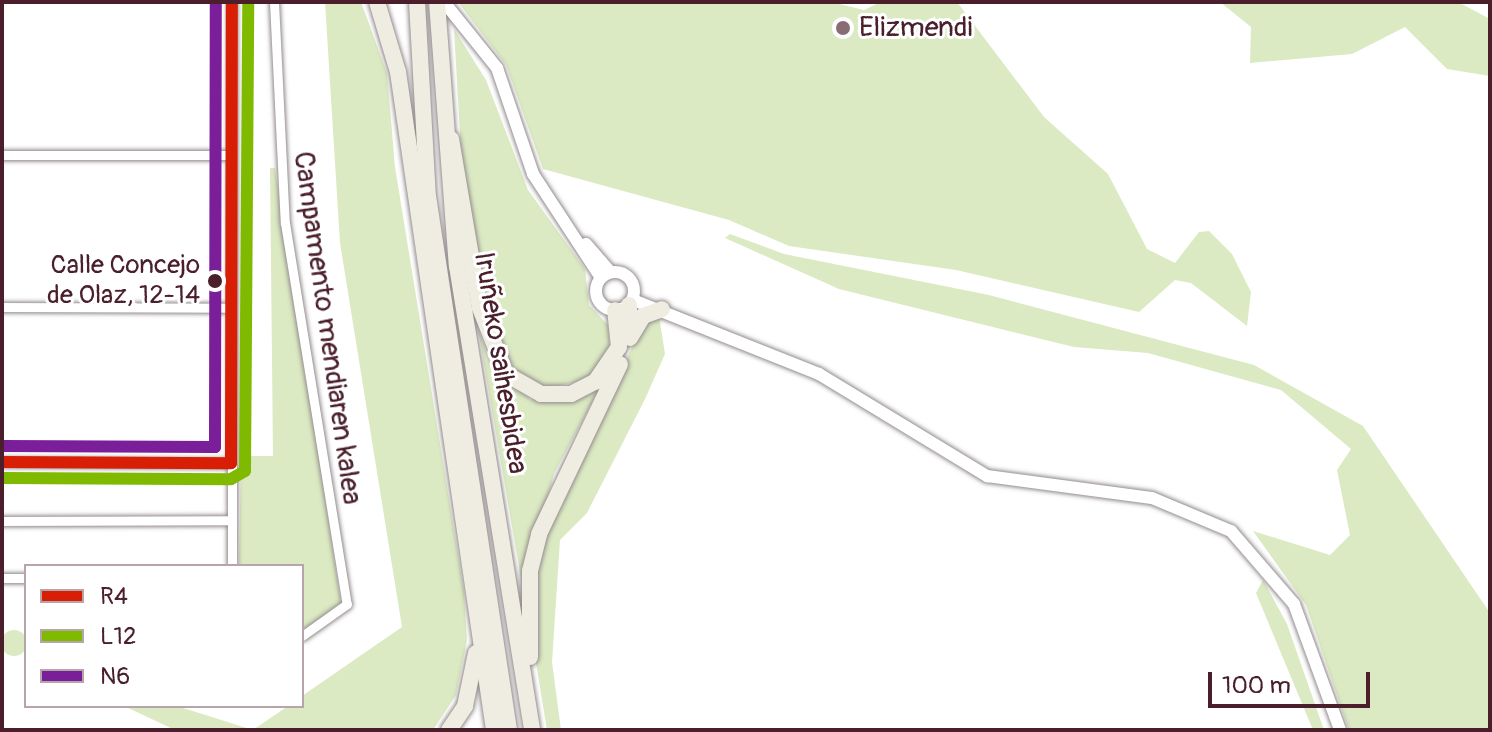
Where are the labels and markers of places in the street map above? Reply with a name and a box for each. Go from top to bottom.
place label: Elizmendi [859,11,972,45]
marker: Elizmendi [834,19,852,37]
place label: Calle Concejo de Olaz, 12-14 [47,250,200,312]
marker: Calle Concejo de Olaz, 12-14 [207,273,223,289]

